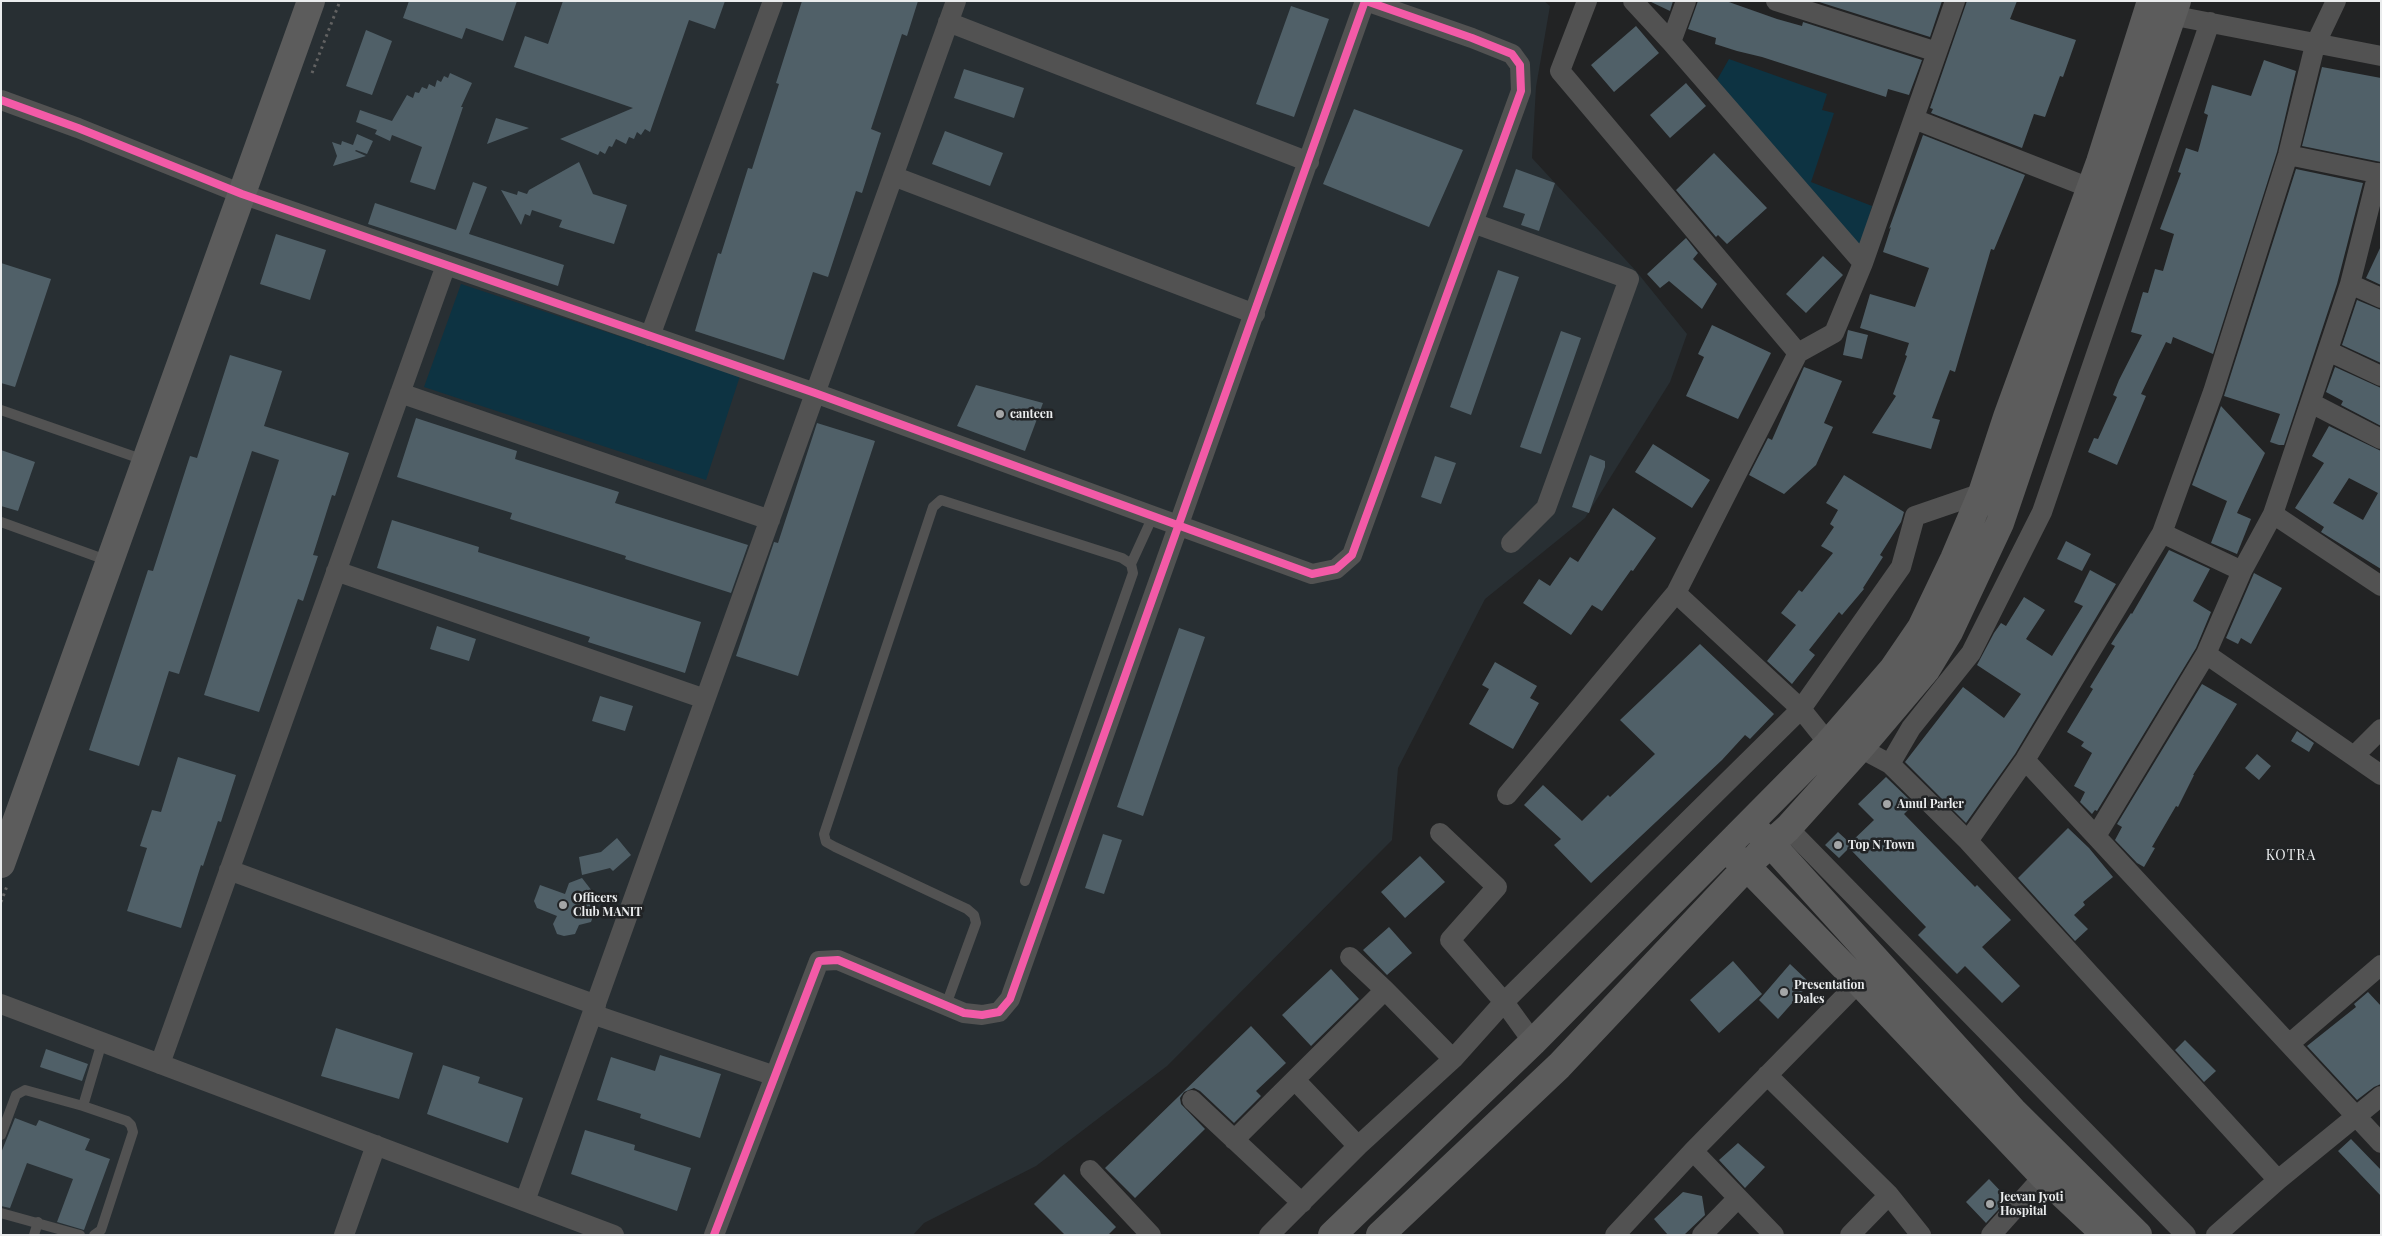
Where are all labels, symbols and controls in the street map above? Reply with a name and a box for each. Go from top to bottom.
place label: canteen [1010,407,1053,421]
marker: canteen [994,408,1006,420]
place label: Amul Parler [1897,797,1964,811]
marker: Amul Parler [1881,798,1893,810]
place label: Top N Town [1848,838,1915,852]
marker: Top N Town [1832,839,1844,851]
district label: KOTRA [2265,848,2317,864]
place label: Officers Club MANIT [573,891,642,919]
marker: Officers Club MANIT [557,899,569,911]
place label: Presentation Dales [1794,978,1865,1006]
marker: Presentation Dales [1778,986,1790,998]
place label: Jeevan Jyoti Hospital [2000,1190,2063,1218]
marker: Jeevan Jyoti Hospital [1984,1198,1996,1210]

